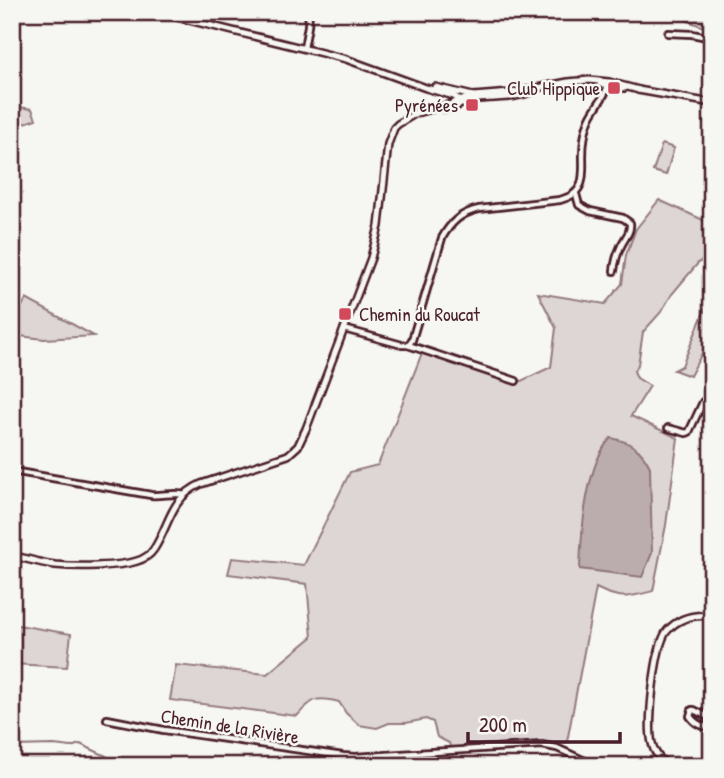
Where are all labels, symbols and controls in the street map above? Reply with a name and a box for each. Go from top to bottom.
place label: Club Hippique [507,75,600,101]
marker: Club Hippique [606,80,622,96]
place label: Pyrénées [395,92,458,118]
marker: Pyrénées [464,97,480,113]
place label: Chemin du Roucat [359,301,480,327]
marker: Chemin du Roucat [337,306,353,322]
scale bar [468,701,621,745]
street label: Chemin de la Rivière [159,702,301,750]
text: 200 m [479,710,527,739]

